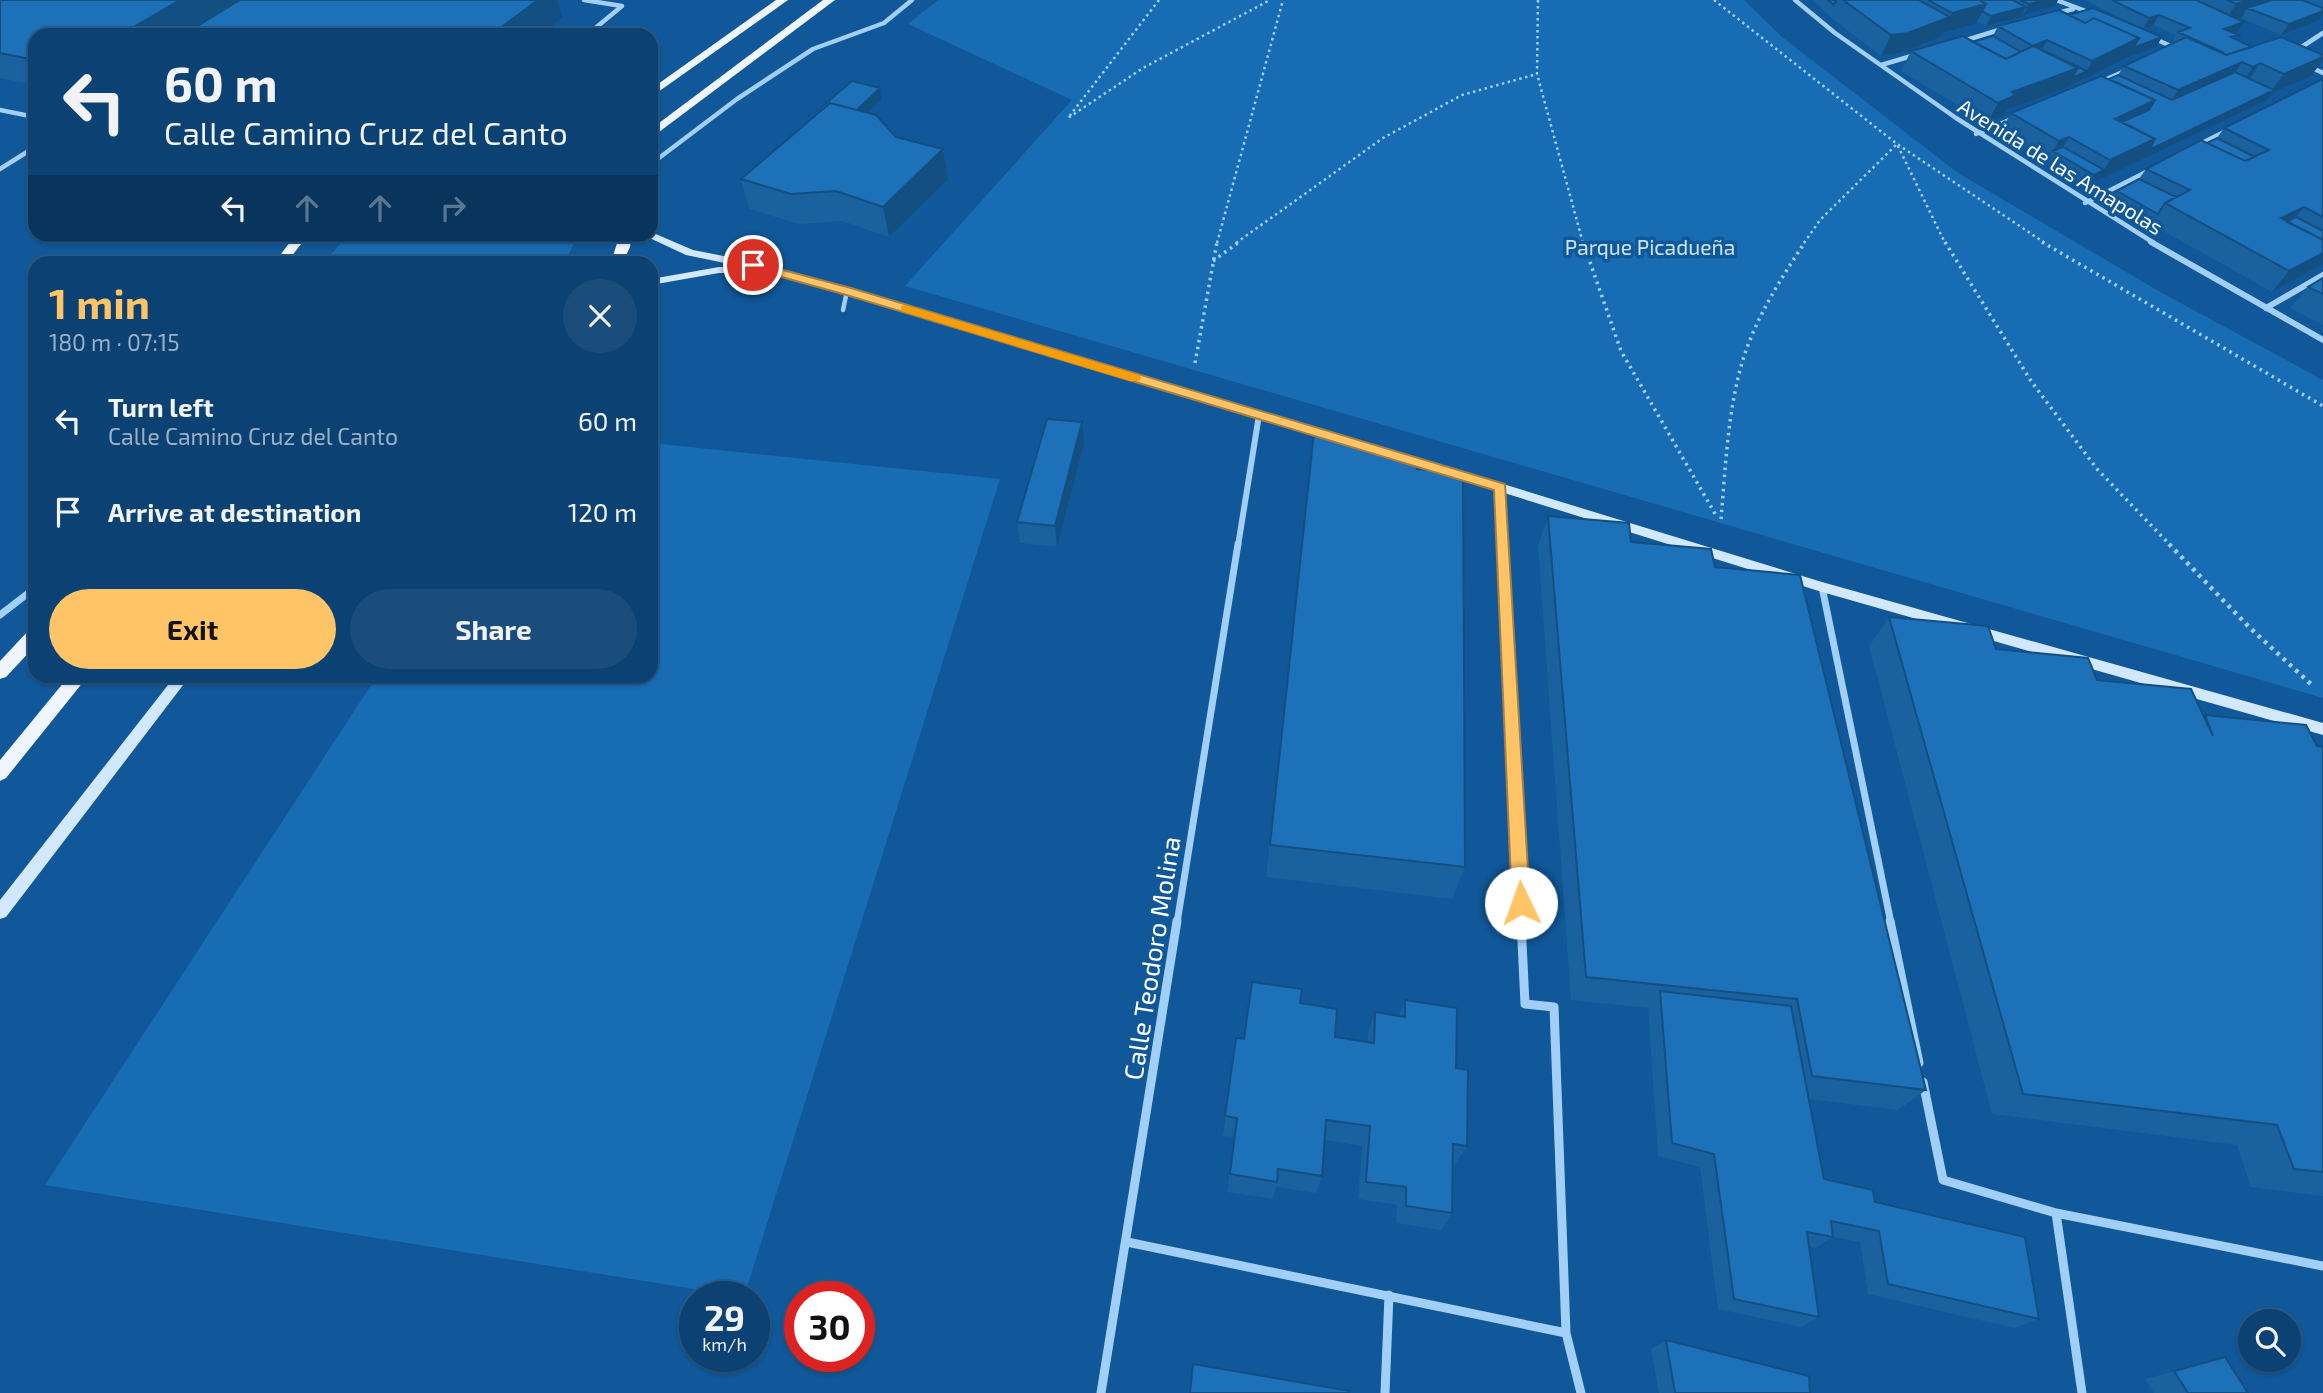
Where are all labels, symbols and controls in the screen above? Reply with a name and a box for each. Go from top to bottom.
text: 60 m [164,53,278,112]
icon: left [49,56,140,147]
street label: Avenida de las Amapolas [1954,93,2168,239]
text: Calle Camino Cruz del Canto [164,113,568,151]
icon: left [215,189,253,227]
icon: ahead [288,189,326,227]
icon: ahead [361,189,399,227]
icon: right [434,189,472,227]
park label: Parque Picadueña [1565,234,1735,259]
pin [723,235,783,295]
icon: arrive [734,246,772,284]
text: 1 min [49,277,150,327]
button: close [563,279,637,353]
text: 180 m · 07:15 [49,328,180,356]
text: Turn left [108,391,214,422]
icon: left [49,402,87,440]
text: 60 m [578,405,637,436]
text: Calle Camino Cruz del Canto [108,422,398,450]
icon: arrive [49,493,87,531]
text: Arrive at destination [108,496,361,527]
text: 120 m [568,496,637,527]
button: Exit [49,589,336,669]
button: Share [350,589,637,669]
street label: Calle Teodoro Molina [1116,834,1186,1082]
position arrow [1484,866,1558,940]
speed limit sign: 30 [784,1281,875,1372]
text: 29 [704,1296,745,1338]
map controls [2238,1309,2301,1372]
button: search [2238,1309,2301,1372]
text: km/h [702,1333,747,1355]

